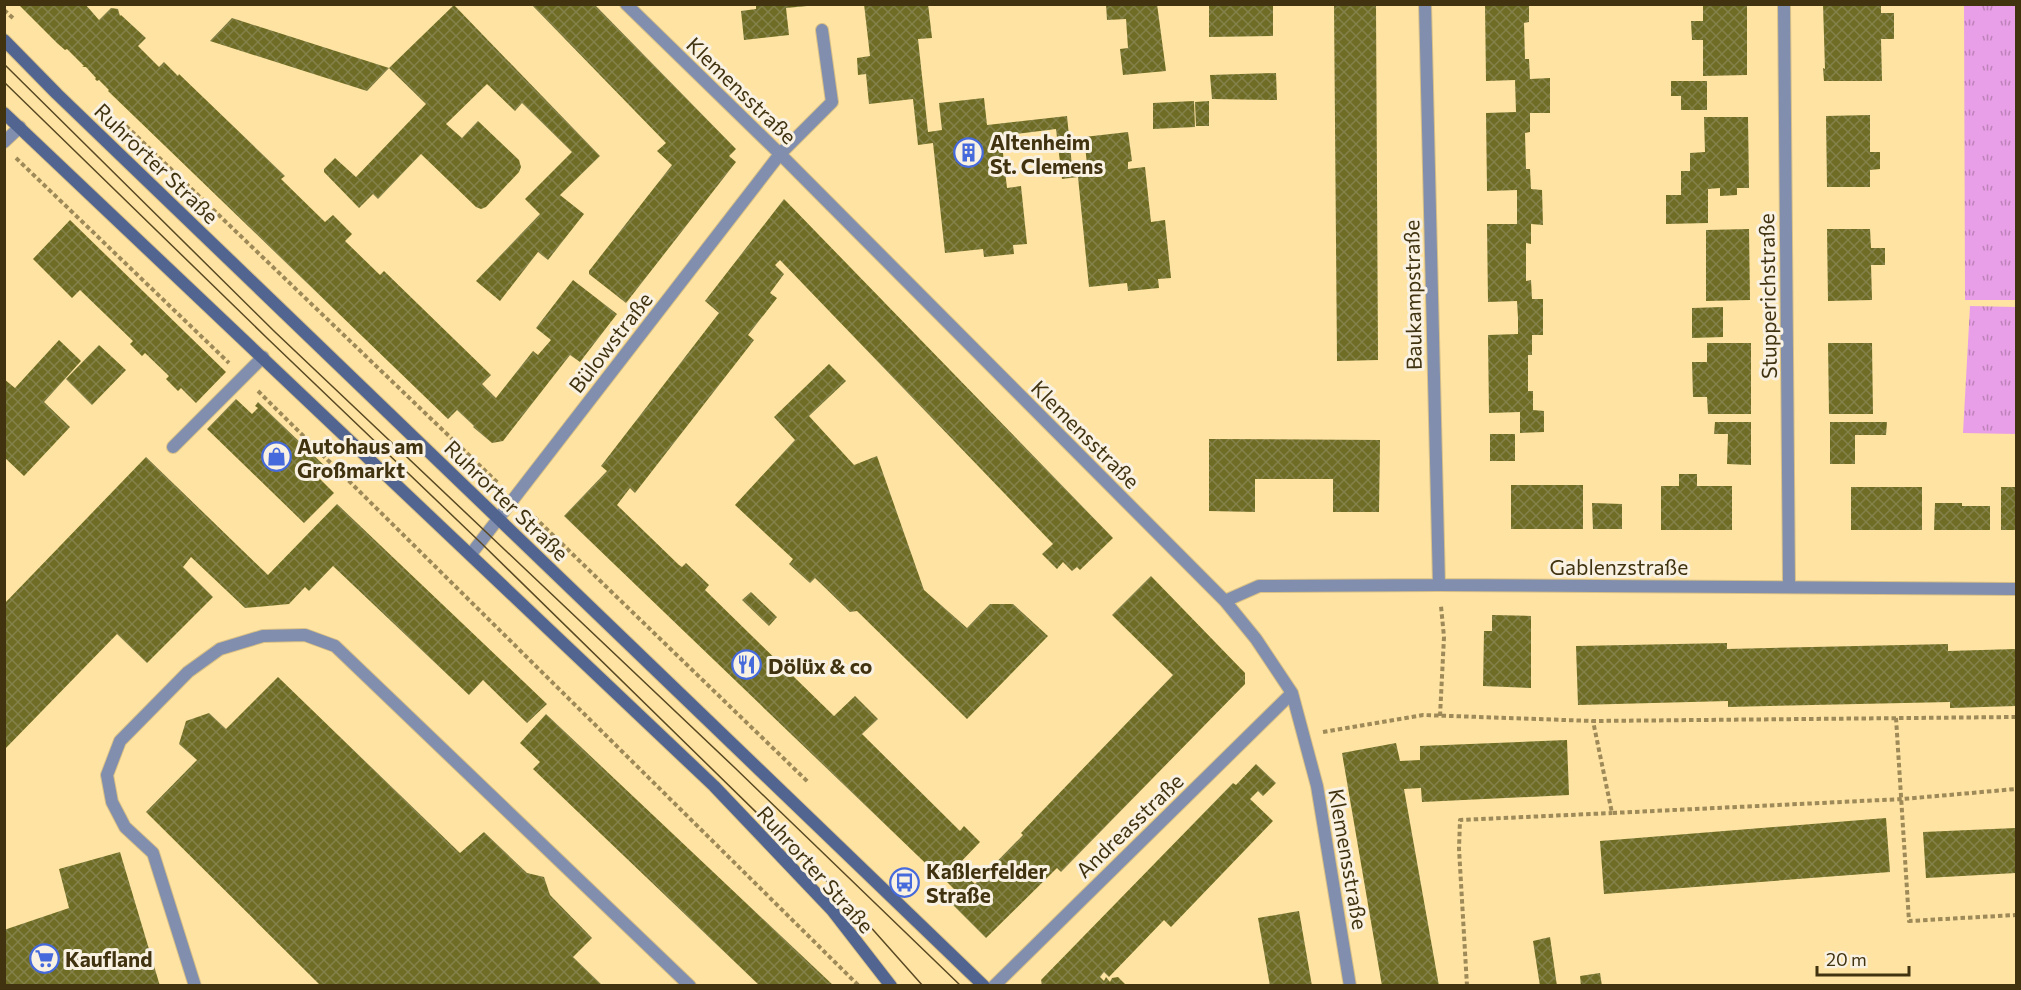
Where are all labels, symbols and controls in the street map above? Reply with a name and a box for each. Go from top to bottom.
street label: Klemensstraße [682,31,802,149]
street label: Ruhrorter Straße [90,98,224,228]
place label: Altenheim St. Clemens [990,129,1103,178]
building icon: Altenheim St. Clemens [953,137,985,169]
street label: Stupperichstraße [1753,213,1781,379]
street label: Baukampstraße [1398,220,1426,370]
street label: Bülowstraße [563,287,657,397]
street label: Klemensstraße [1027,375,1145,493]
place label: Autohaus am Großmarkt [297,433,424,482]
street label: Ruhrorter Straße [440,435,574,565]
shop icon: Autohaus am Großmarkt [260,441,292,473]
street label: Gablenzstraße [1550,554,1688,579]
restaurant icon: Dölüx & co [731,649,763,681]
place label: Dölüx & co [768,653,872,678]
street label: Andreasstraße [1070,768,1188,882]
street label: Klemensstraße [1324,787,1374,931]
street label: Ruhrorter Straße [752,800,880,938]
place label: Kaßlerfelder Straße [926,858,1047,907]
bus stop icon: Kaßlerfelder Straße [889,866,921,898]
scale bar [1817,939,1908,977]
supermarket icon: Kaufland [28,942,60,974]
place label: Kaufland [65,946,153,971]
text: 20 m [1826,948,1867,970]

